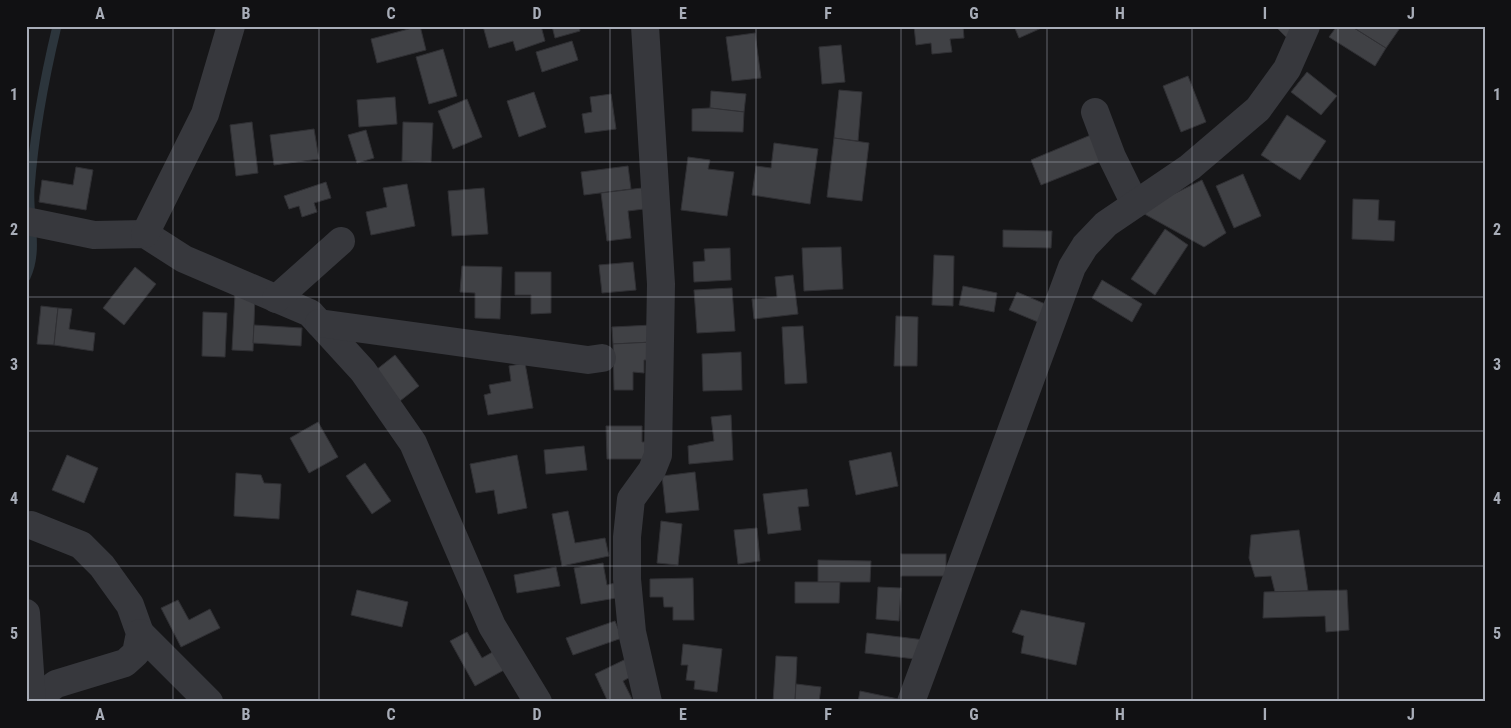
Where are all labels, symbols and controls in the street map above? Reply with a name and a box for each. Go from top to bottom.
text: A [95,4,105,23]
text: B [242,4,251,23]
text: C [386,4,396,23]
text: D [532,4,542,23]
text: E [679,4,687,23]
text: F [824,4,832,23]
text: G [969,4,979,23]
text: H [1115,4,1125,23]
text: I [1263,4,1267,23]
text: J [1407,4,1415,23]
text: 1 [10,85,18,104]
text: 1 [1493,85,1501,104]
text: 2 [10,220,18,239]
text: 2 [1493,220,1501,239]
text: 3 [10,355,18,374]
text: 3 [1493,355,1501,374]
text: 4 [10,489,18,508]
text: 4 [1493,489,1501,508]
text: 5 [10,624,18,643]
text: 5 [1493,624,1501,643]
text: A [95,705,105,724]
text: B [242,705,251,724]
text: C [386,705,396,724]
text: D [532,705,542,724]
text: E [679,705,687,724]
text: F [824,705,832,724]
text: G [969,705,979,724]
text: H [1115,705,1125,724]
text: I [1263,705,1267,724]
text: J [1407,705,1415,724]

